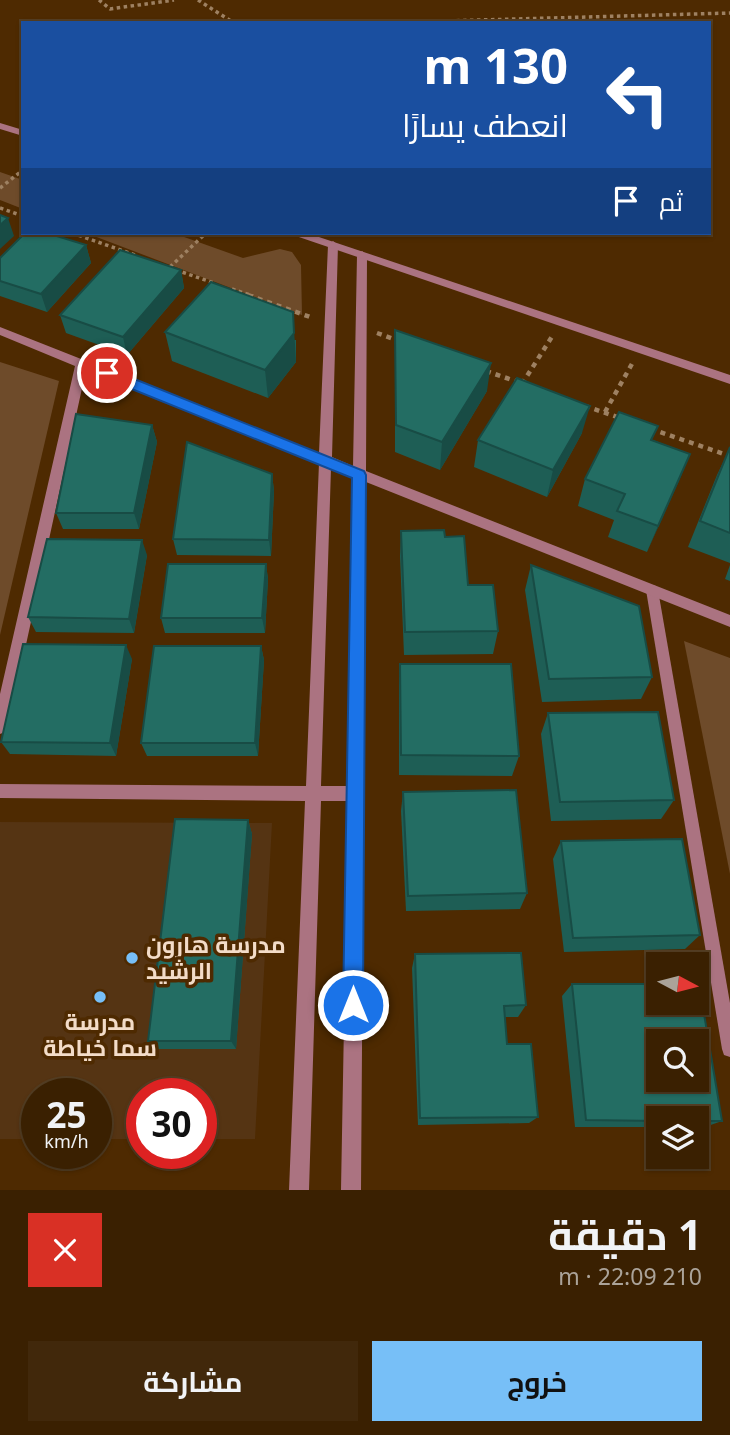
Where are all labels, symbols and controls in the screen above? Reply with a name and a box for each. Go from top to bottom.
text: 130 m [423,32,568,98]
icon: left [592,49,683,140]
text: انعطف يسارًا [402,103,568,146]
icon: arrive [607,182,645,220]
text: ثم [659,183,683,219]
pin [77,343,137,403]
icon: arrive [88,354,126,392]
place label: مدرسة هارون الرشيد [146,928,286,986]
marker: مدرسة هارون الرشيد [124,950,140,966]
north arrow [646,952,709,1015]
map controls [646,952,709,1169]
position arrow [316,968,390,1042]
marker: مدرسة سما خياطة [92,989,108,1005]
place label: مدرسة سما خياطة [43,1005,157,1063]
button: search [646,1029,709,1092]
speed limit sign: 30 [126,1078,217,1169]
text: 25 [46,1091,87,1138]
button: layers [646,1106,709,1169]
text: km/h [44,1129,89,1153]
text: 1 دقيقة [548,1205,702,1262]
button: close [28,1213,102,1287]
text: 210 m · 22:09 [558,1260,702,1292]
button: مشاركة [28,1341,358,1421]
button: خروج [372,1341,702,1421]

